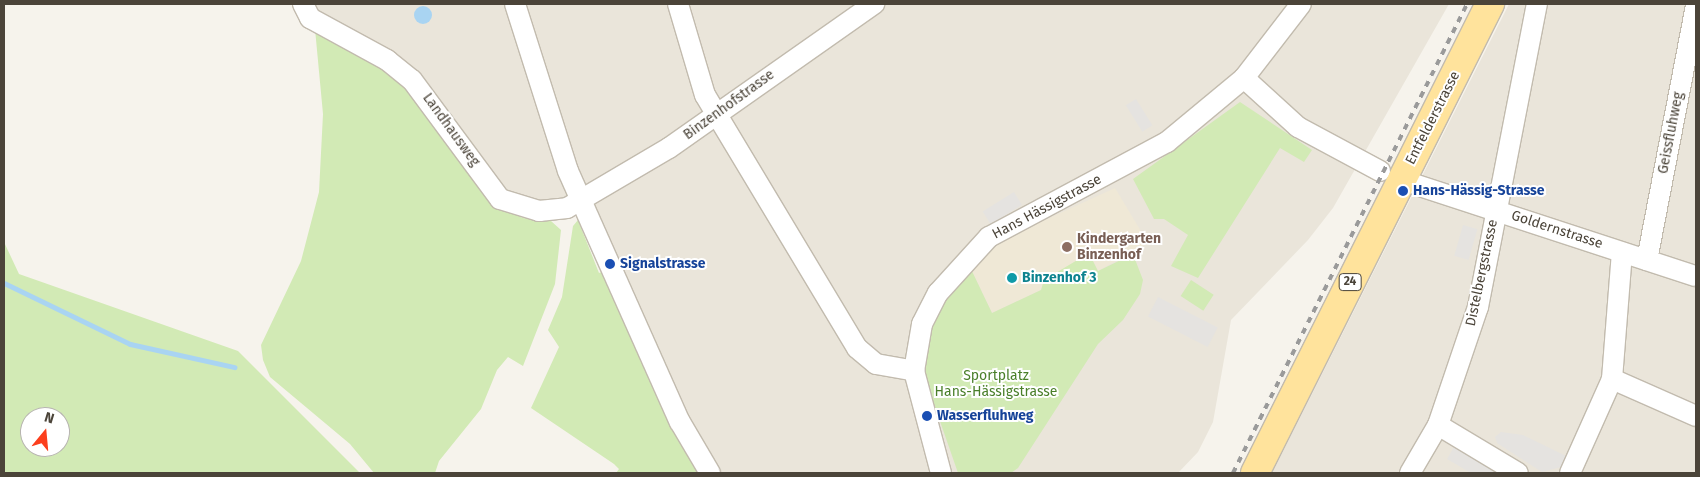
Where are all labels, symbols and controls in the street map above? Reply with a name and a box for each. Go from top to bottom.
street label: Binzenhofstrasse [680,66,778,144]
street label: Entfelderstrasse [1402,68,1464,168]
street label: Landhausweg [419,90,483,170]
street label: Geissfluhweg [1655,91,1687,175]
street label: Hans Hässigstrasse [990,171,1104,243]
place label: Hans-Hässig-Strasse [1413,183,1545,199]
marker: Hans-Hässig-Strasse [1397,185,1409,197]
street label: Goldernstrasse [1509,207,1605,253]
street label: Distelbergstrasse [1462,218,1502,328]
place label: Kindergarten Binzenhof [1077,231,1161,264]
marker: Kindergarten Binzenhof [1061,241,1073,253]
place label: Signalstrasse [620,256,705,272]
marker: Signalstrasse [604,258,616,270]
place label: Binzenhof 3 [1022,270,1097,286]
marker: Binzenhof 3 [1006,272,1018,284]
road number: 24 [1338,272,1362,292]
park label: Sportplatz Hans-Hässigstrasse [935,368,1057,401]
north arrow [20,407,70,457]
place label: Wasserfluhweg [937,408,1034,424]
text: N [42,409,56,428]
marker: Wasserfluhweg [921,410,933,422]

